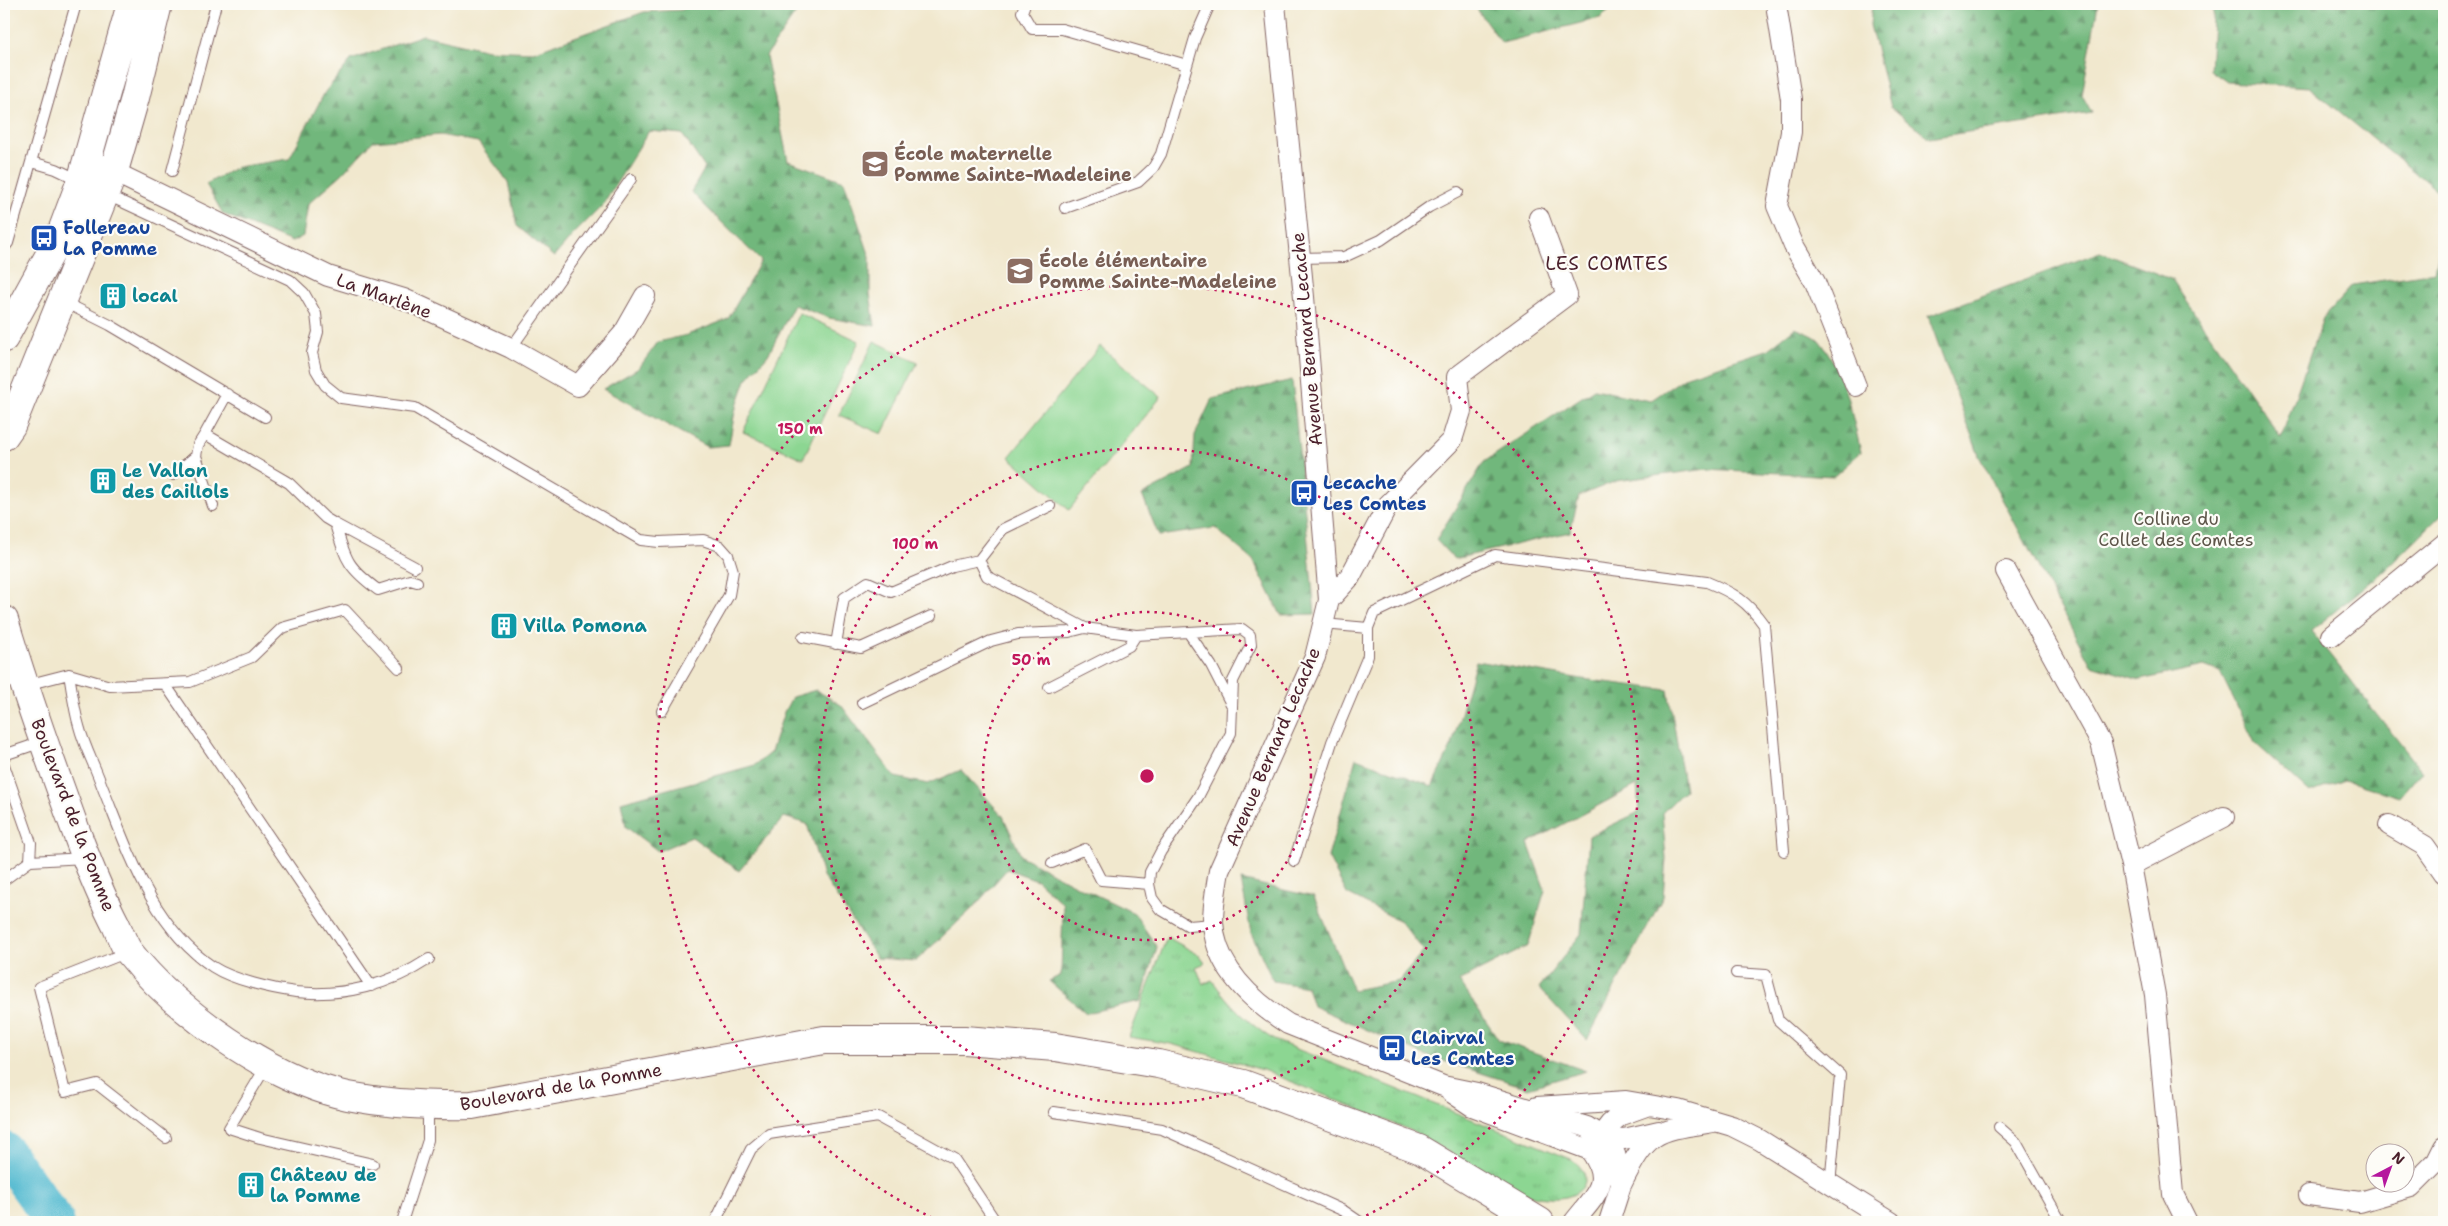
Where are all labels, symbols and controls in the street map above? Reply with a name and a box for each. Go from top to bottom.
place label: École maternelle Pomme Sainte-Madeleine [894,140,1132,187]
school or university icon: École maternelle Pomme Sainte-Madeleine [860,149,890,179]
place label: Follereau La Pomme [63,216,157,261]
bus stop icon: Follereau La Pomme [29,223,59,253]
street label: Avenue Bernard Lecache [1286,231,1328,447]
place label: École élémentaire Pomme Sainte-Madeleine [1039,247,1277,294]
district label: LES COMTES [1545,251,1669,276]
school or university icon: École élémentaire Pomme Sainte-Madeleine [1005,256,1035,286]
street label: La Marlène [333,268,435,324]
building icon: local [98,281,128,311]
place label: local [132,284,178,308]
text: 150 m [777,419,823,439]
place label: Le Vallon des Caillols [122,459,229,504]
building icon: Le Vallon des Caillols [88,466,118,496]
place label: Lecache Les Comtes [1323,471,1427,516]
bus stop icon: Lecache Les Comtes [1289,478,1319,508]
park label: Colline du Collet des Comtes [2098,507,2254,552]
text: 100 m [892,534,938,554]
building icon: Villa Pomona [489,611,519,641]
place label: Villa Pomona [523,614,648,638]
street label: Avenue Bernard Lecache [1220,644,1326,850]
text: 50 m [1012,650,1051,670]
street label: Boulevard de la Pomme [25,715,121,915]
centre of rings [1138,767,1156,785]
place label: Clairval Les Comtes [1411,1026,1515,1071]
bus stop icon: Clairval Les Comtes [1377,1033,1407,1063]
street label: Boulevard de la Pomme [458,1057,664,1117]
north arrow [2366,1144,2416,1194]
text: N [2388,1148,2409,1169]
place label: Château de la Pomme [270,1163,377,1208]
building icon: Château de la Pomme [236,1170,266,1200]

